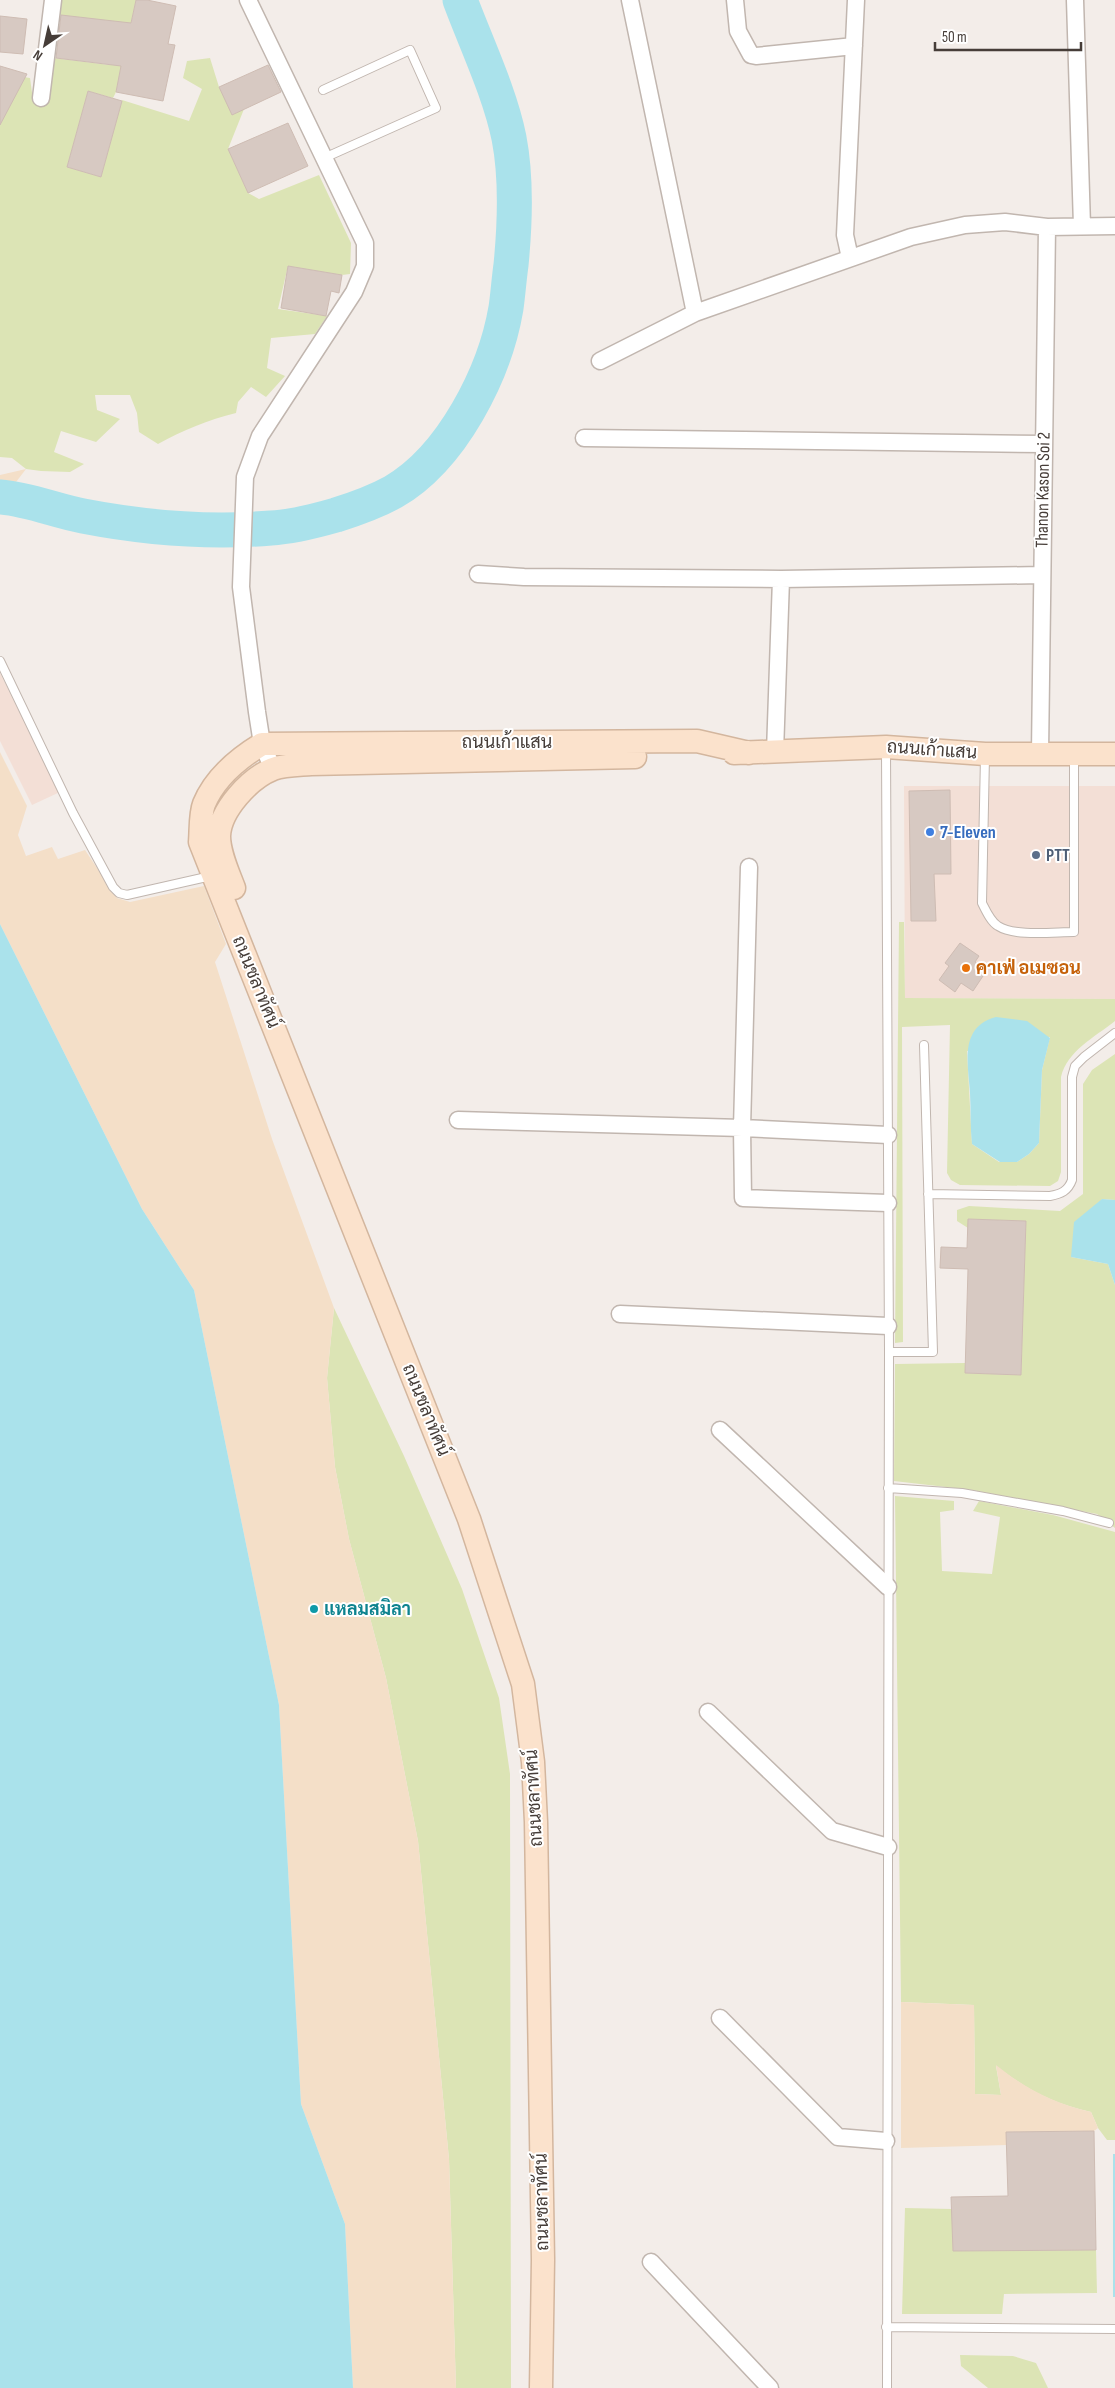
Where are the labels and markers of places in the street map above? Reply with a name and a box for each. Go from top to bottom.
place label: 7-Eleven [940,822,996,843]
marker: 7-Eleven [924,826,936,838]
place label: PTT [1046,845,1070,866]
marker: PTT [1030,849,1042,861]
place label: คาเฟ่ อเมซอน [976,958,1081,979]
marker: คาเฟ่ อเมซอน [960,962,972,974]
place label: แหลมสมิลา [324,1597,411,1620]
marker: แหลมสมิลา [308,1603,320,1615]

